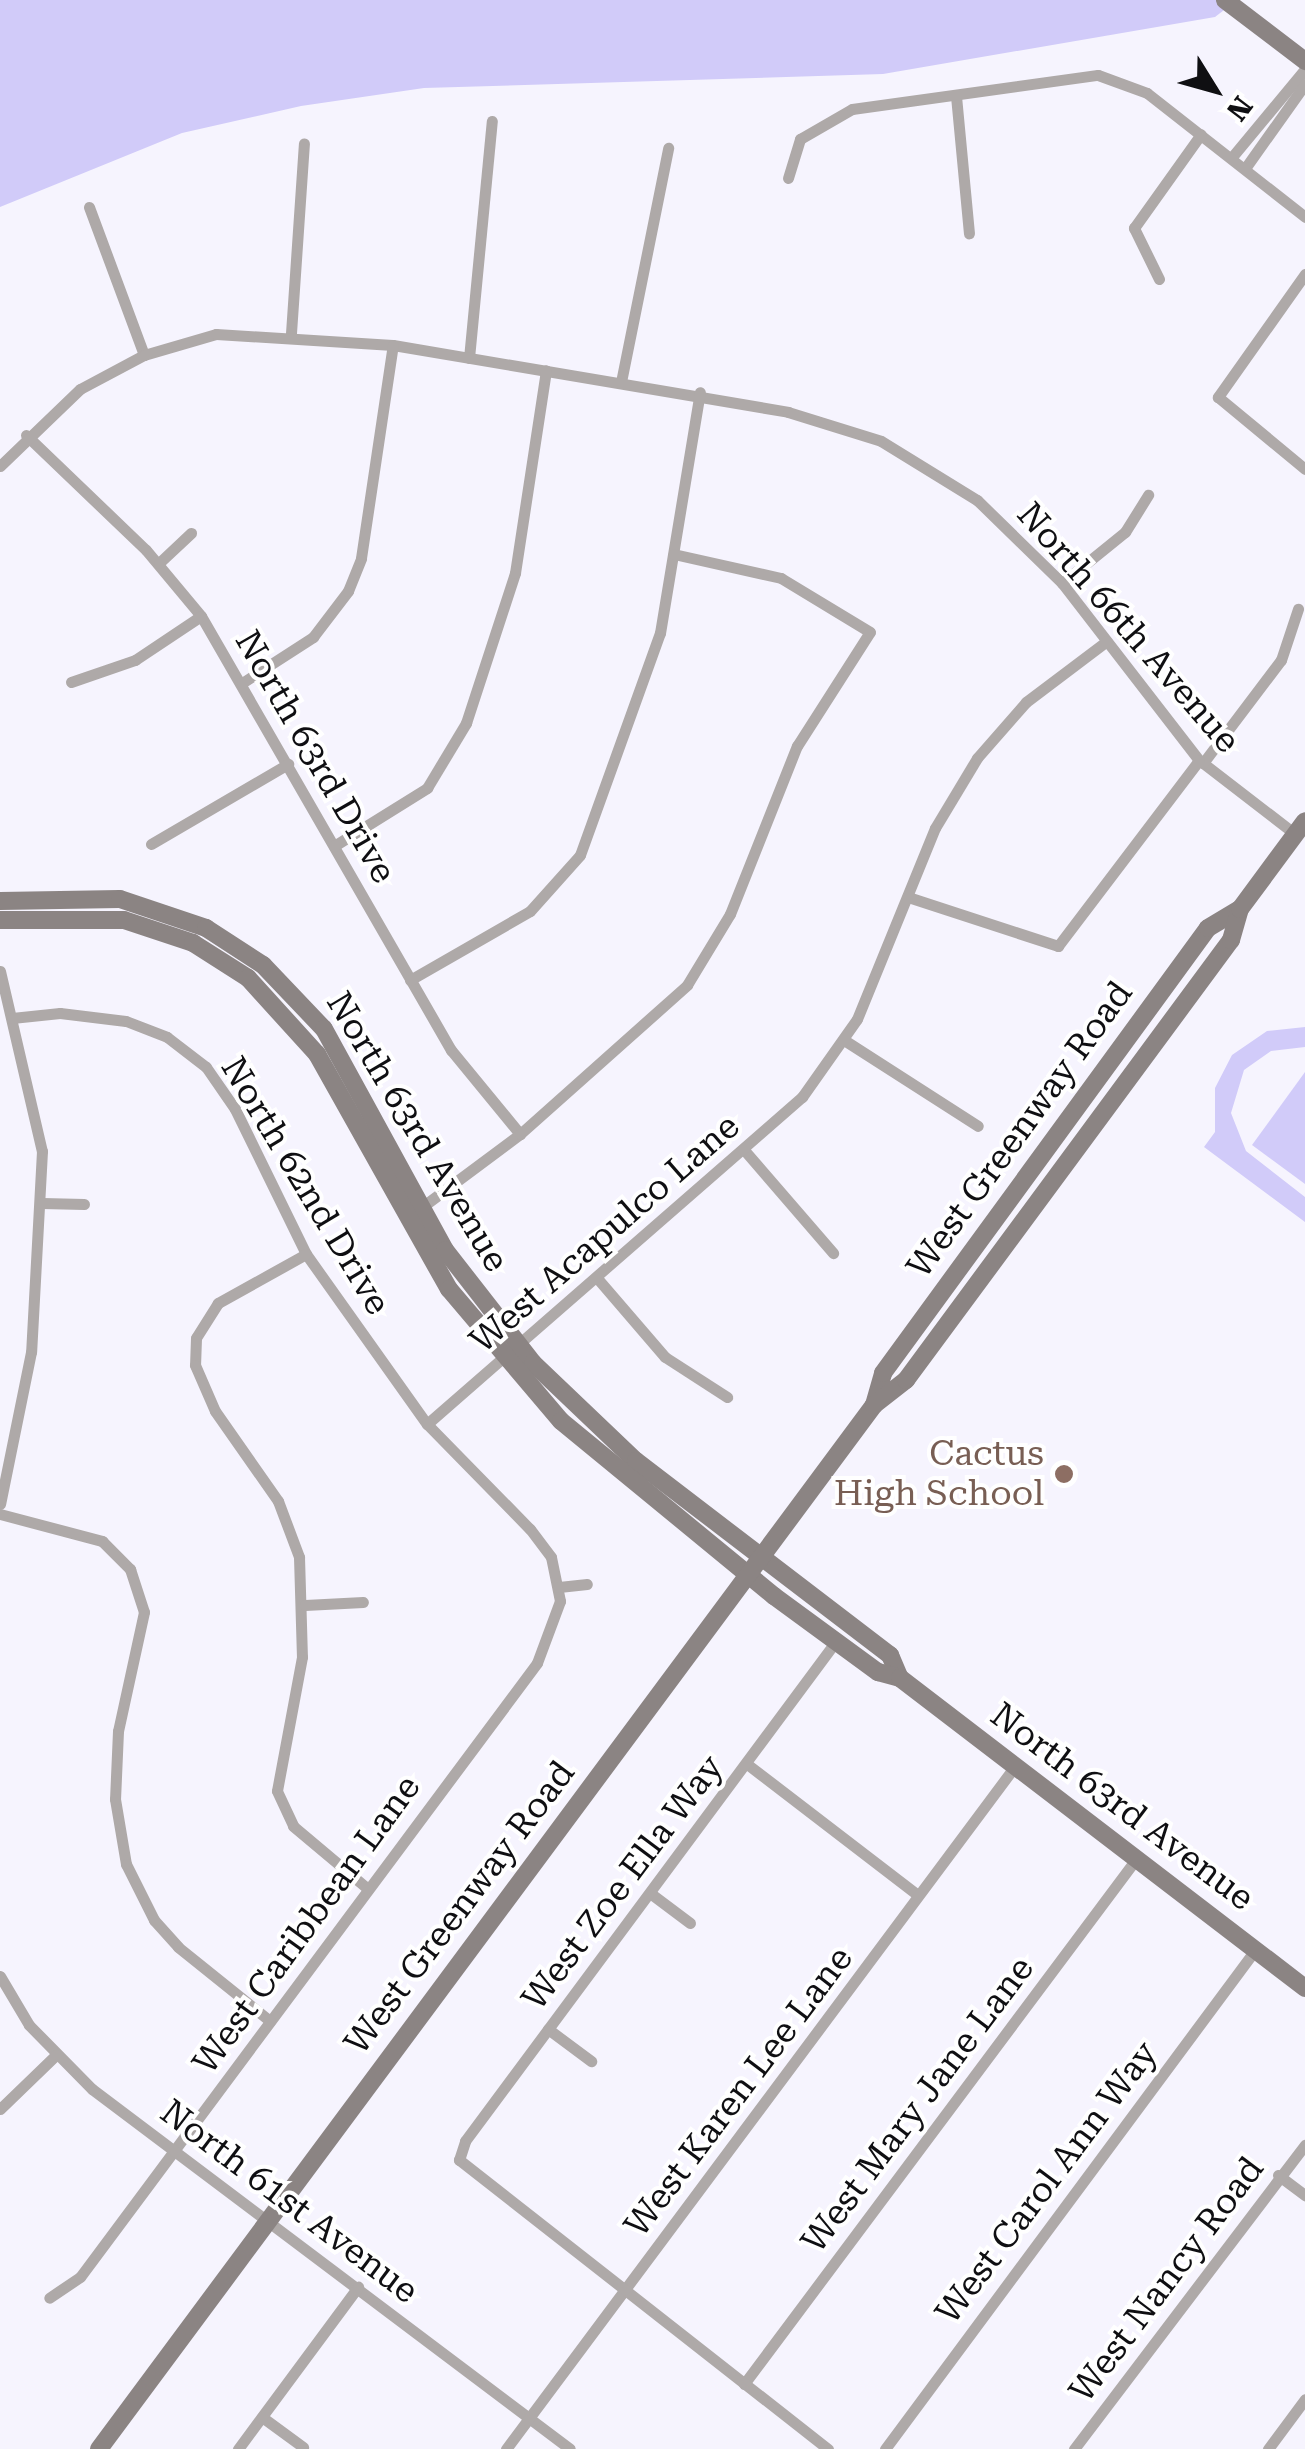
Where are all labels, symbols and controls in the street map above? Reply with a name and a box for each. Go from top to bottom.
north arrow [1165,40,1265,140]
text: N [1220,90,1259,127]
street label: North 66th Avenue [1008,494,1248,762]
street label: North 63rd Drive [226,623,404,891]
street label: West Greenway Road [898,974,1142,1286]
street label: North 63rd Avenue [317,985,517,1279]
street label: North 62nd Drive [212,1050,398,1322]
street label: West Acapulco Lane [462,1106,748,1362]
place label: Cactus High School [834,1433,1044,1515]
marker: Cactus High School [1053,1463,1075,1485]
street label: North 63rd Avenue [982,1694,1262,1920]
street label: West Zoe Ella Way [513,1747,733,2019]
street label: West Greenway Road [336,1753,584,2063]
street label: West Caribbean Lane [185,1768,429,2082]
street label: West Karen Lee Lane [616,1939,862,2245]
street label: West Mary Jane Lane [793,1949,1043,2261]
street label: West Carol Ann Way [927,2034,1167,2332]
street label: North 61st Avenue [152,2091,426,2313]
street label: West Nancy Road [1061,2149,1273,2411]

